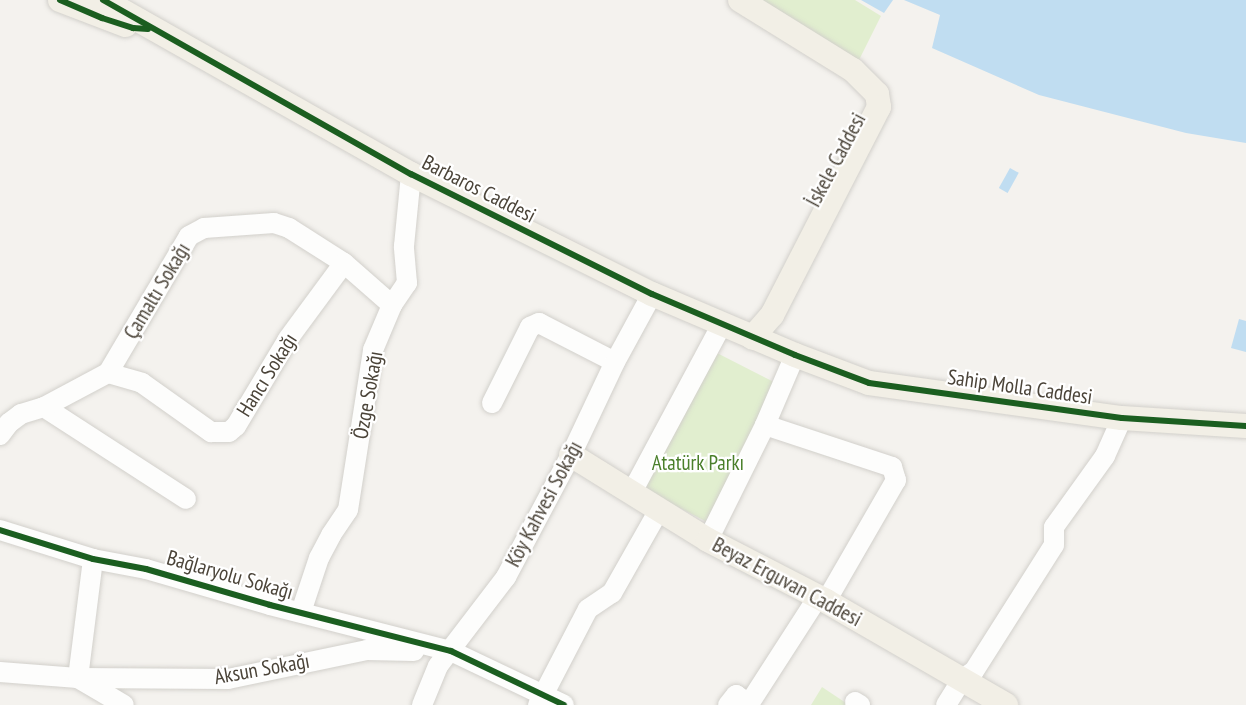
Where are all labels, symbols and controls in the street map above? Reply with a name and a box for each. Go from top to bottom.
street label: İskele Caddesi [801,109,871,211]
street label: Barbaros Caddesi [418,150,540,228]
street label: Çamaltı Sokağı [118,238,196,344]
street label: Hancı Sokağı [232,329,302,421]
street label: Özge Sokağı [348,349,388,441]
street label: Sahip Molla Caddesi [946,364,1094,410]
street label: Köy Kahvesi Sokağı [500,437,588,571]
park label: Atatürk Parkı [652,450,744,476]
street label: Beyaz Erguvan Caddesi [708,532,866,632]
street label: Bağlaryolu Sokağı [164,545,296,605]
street label: Aksun Sokağı [212,648,312,690]

